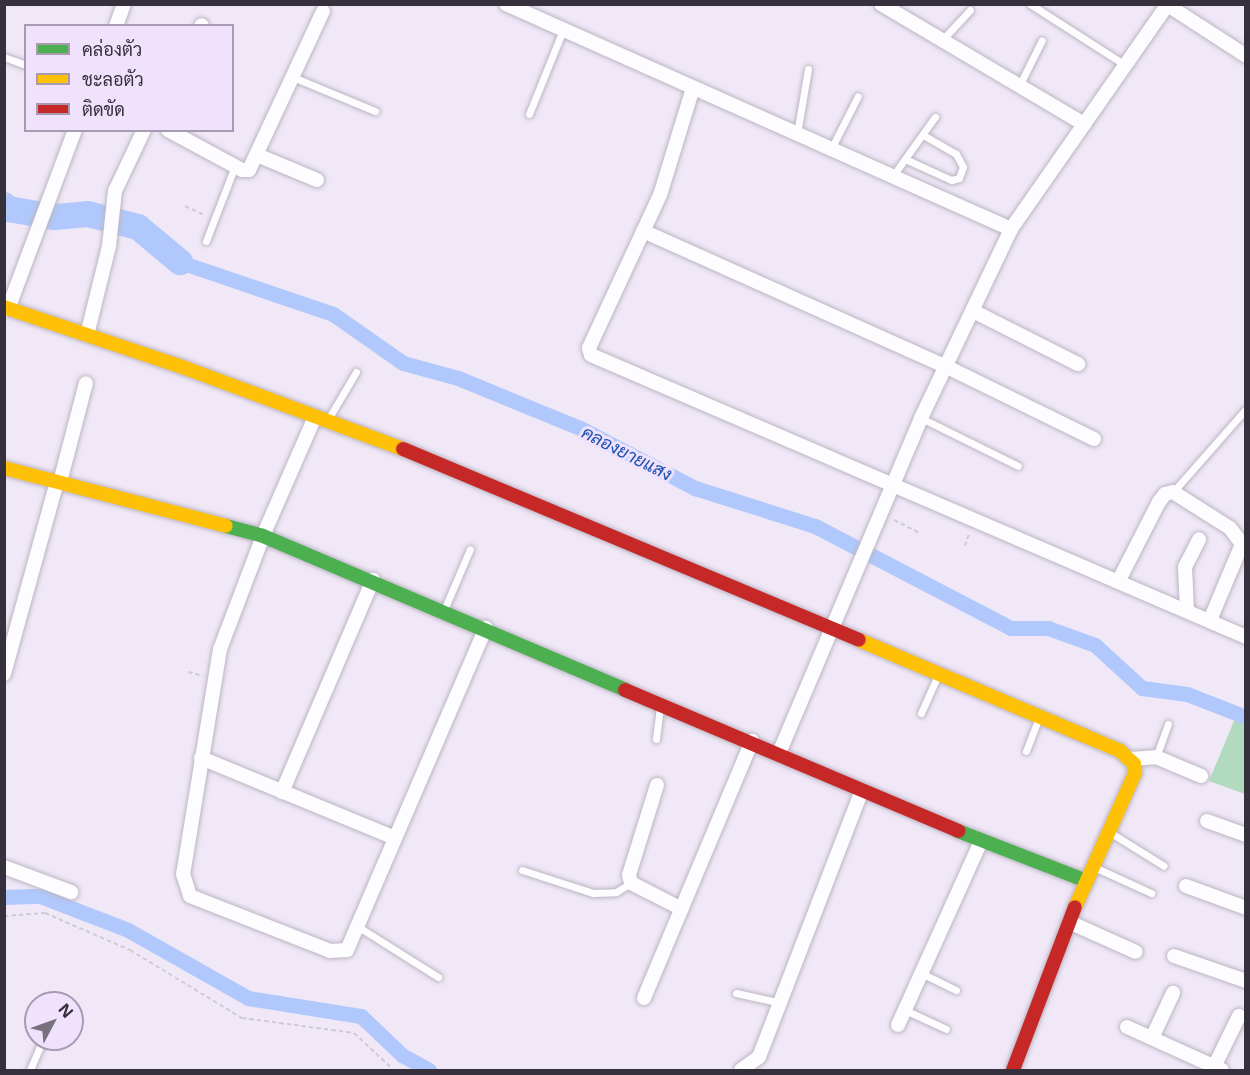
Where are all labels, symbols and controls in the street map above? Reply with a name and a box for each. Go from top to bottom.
legend [24,24,234,132]
text: คล่องตัว [82,37,142,61]
text: ชะลอตัว [82,67,144,91]
text: ติดขัด [82,97,125,121]
water label: คลองยายแสง [578,421,676,485]
north arrow [24,991,84,1051]
text: N [53,998,79,1023]

